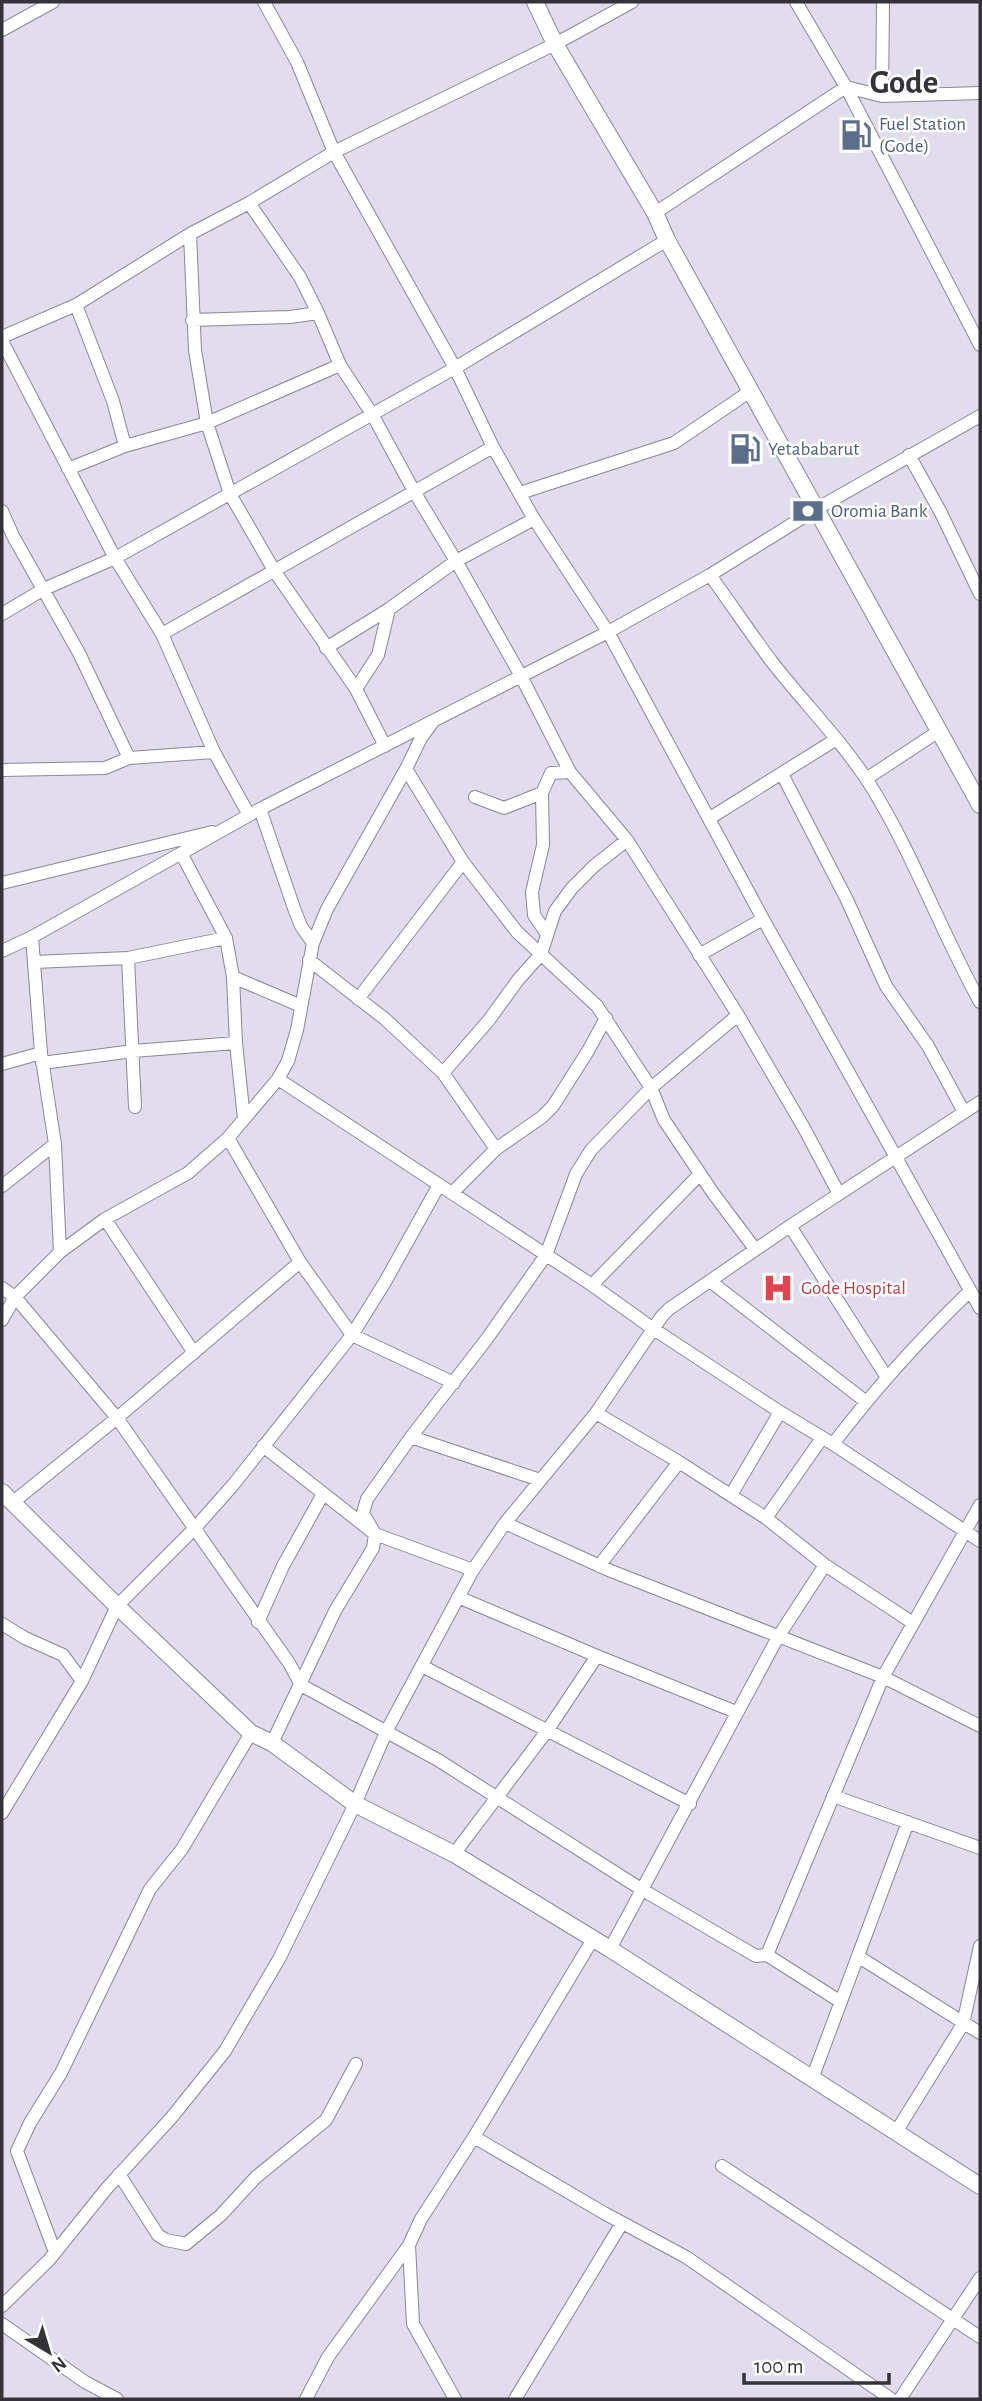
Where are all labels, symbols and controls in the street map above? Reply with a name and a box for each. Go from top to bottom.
district label: Gode [870,67,938,100]
place label: Fuel Station (Gode) [879,115,966,156]
fuel station icon: Fuel Station (Gode) [839,118,873,152]
fuel station icon: Yetababarut [728,432,762,466]
place label: Yetababarut [768,440,859,459]
bank icon: Oromia Bank [791,494,825,528]
place label: Oromia Bank [831,502,928,521]
hospital icon: Gode Hospital [761,1271,795,1305]
place label: Gode Hospital [801,1279,906,1298]
north arrow [14,2317,84,2387]
scale bar [744,2342,889,2386]
text: N [47,2353,70,2376]
text: 100 m [754,2356,804,2377]

